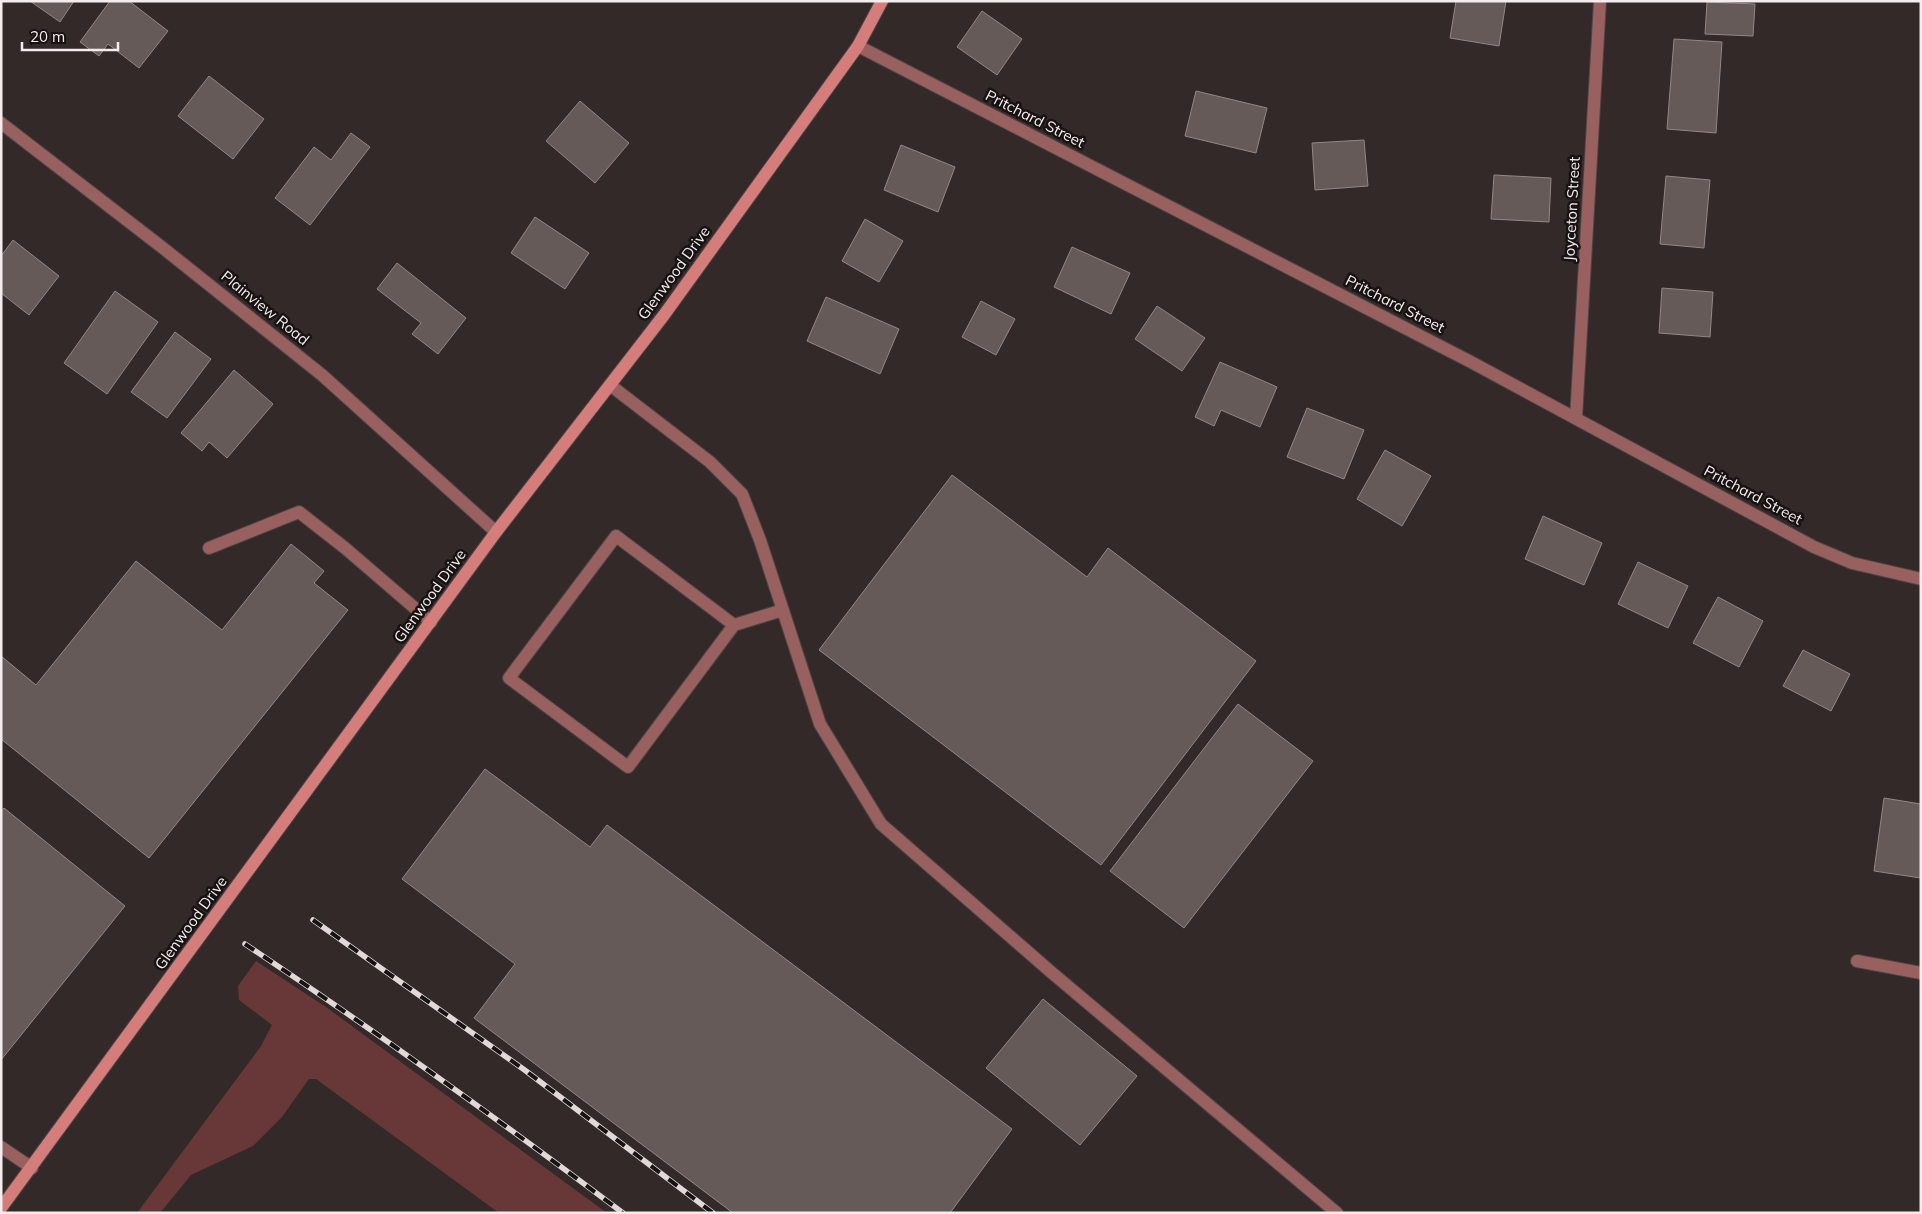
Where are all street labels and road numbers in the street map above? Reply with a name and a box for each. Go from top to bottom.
street label: Pritchard Street [982,85,1088,152]
street label: Joyceton Street [1559,156,1584,262]
street label: Glenwood Drive [633,222,714,323]
street label: Plainview Road [217,266,313,349]
street label: Pritchard Street [1342,270,1448,337]
street label: Pritchard Street [1701,461,1806,528]
street label: Glenwood Drive [389,545,470,646]
street label: Glenwood Drive [150,872,231,973]

